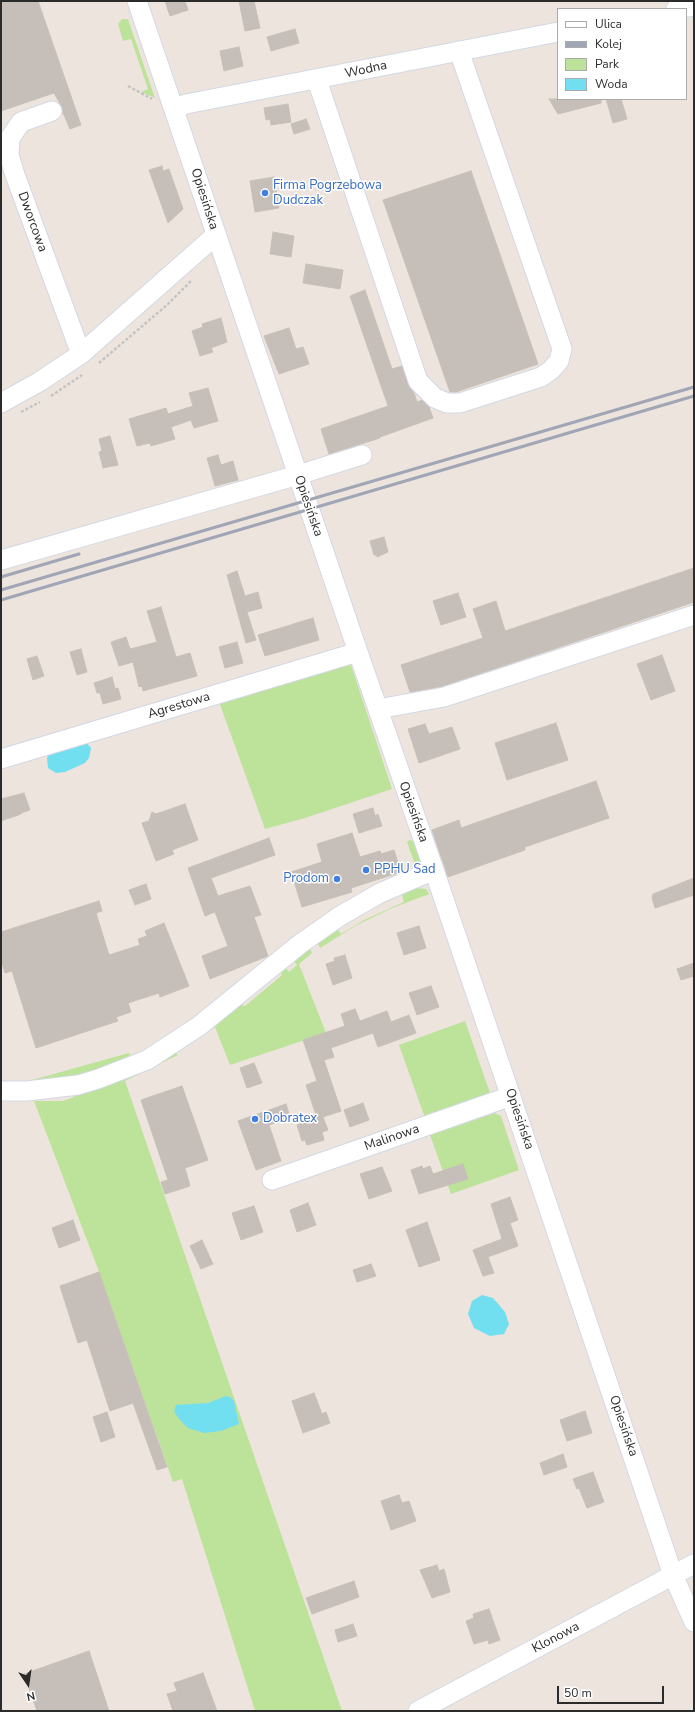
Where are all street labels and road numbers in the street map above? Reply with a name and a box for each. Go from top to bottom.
street label: Wodna [344,58,388,82]
street label: Opiesińska [187,166,221,232]
street label: Dworcowa [14,190,50,254]
street label: Opiesińska [290,473,326,539]
street label: Agrestowa [146,689,212,723]
street label: Opiesińska [395,779,431,845]
street label: Opiesińska [501,1086,537,1152]
street label: Malinowa [362,1121,422,1155]
street label: Opiesińska [605,1393,641,1459]
street label: Klonowa [530,1619,582,1657]

